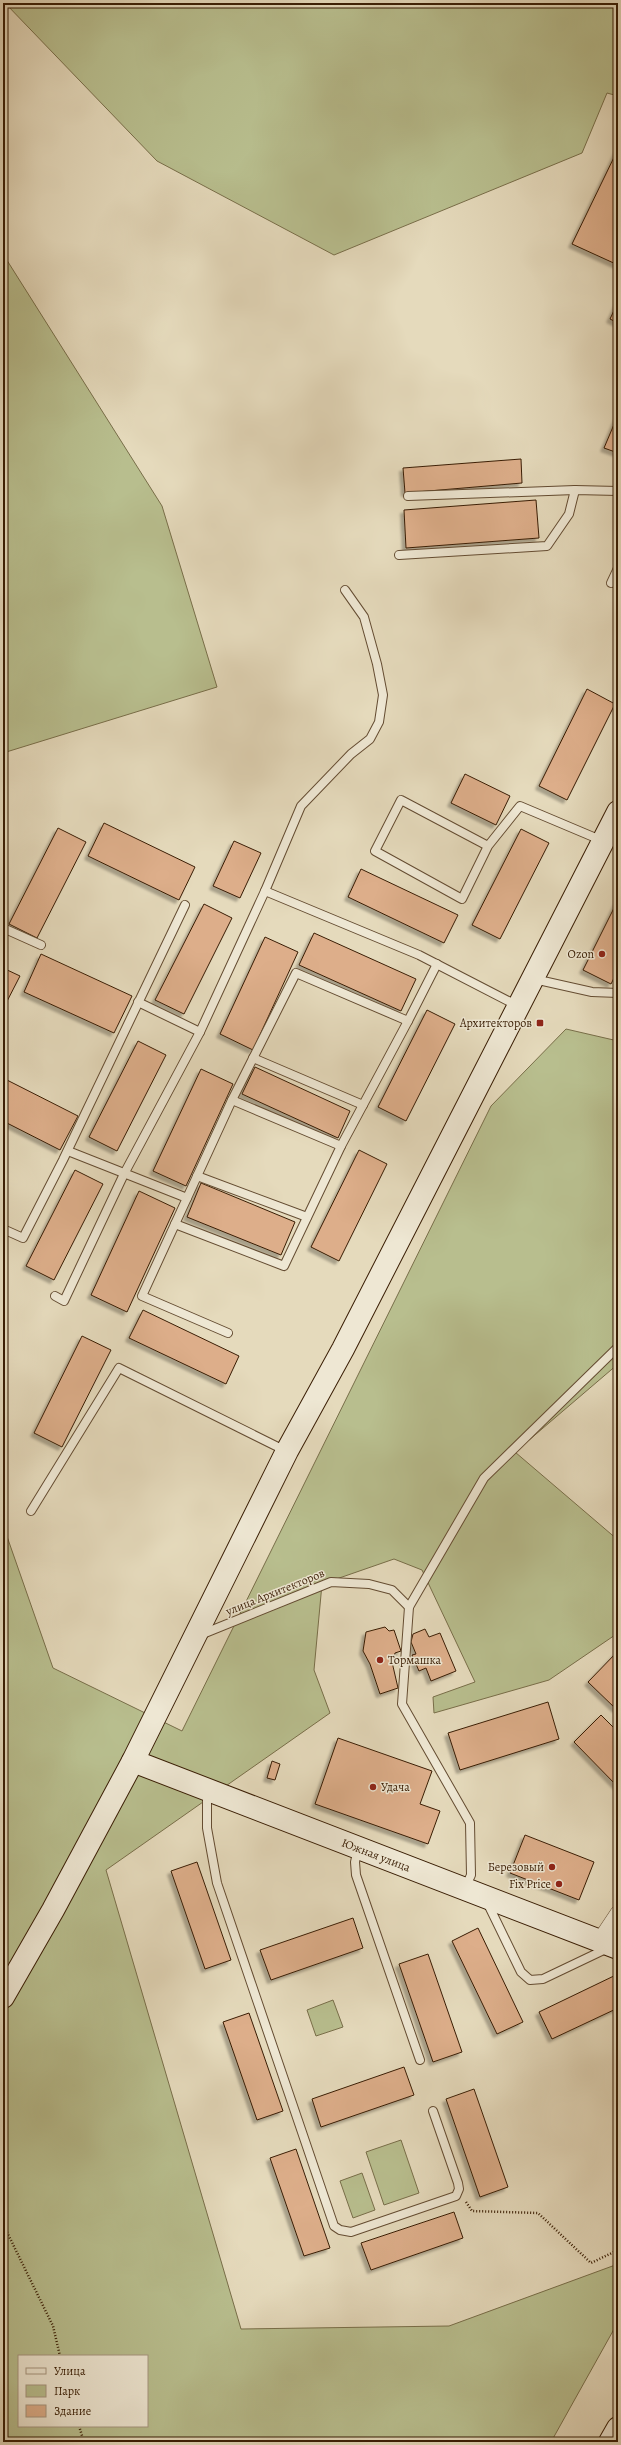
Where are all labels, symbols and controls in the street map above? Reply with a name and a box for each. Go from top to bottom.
place label: Ozon [568,946,594,962]
marker: Ozon [597,949,607,959]
place label: Архитекторов [459,1015,532,1031]
marker: Архитекторов [535,1018,545,1028]
street label: улица Архитекторов [222,1565,327,1620]
place label: Тормашка [388,1652,442,1668]
marker: Тормашка [375,1655,385,1665]
place label: Удача [381,1779,410,1795]
marker: Удача [368,1782,378,1792]
street label: Южная улица [339,1835,413,1876]
place label: Березовый [488,1859,544,1875]
marker: Березовый [547,1862,557,1872]
place label: Fix Price [509,1876,551,1892]
marker: Fix Price [554,1879,564,1889]
legend [18,2355,148,2427]
text: Улица [54,2363,86,2379]
text: Парк [54,2383,80,2399]
text: Здание [54,2403,91,2419]

